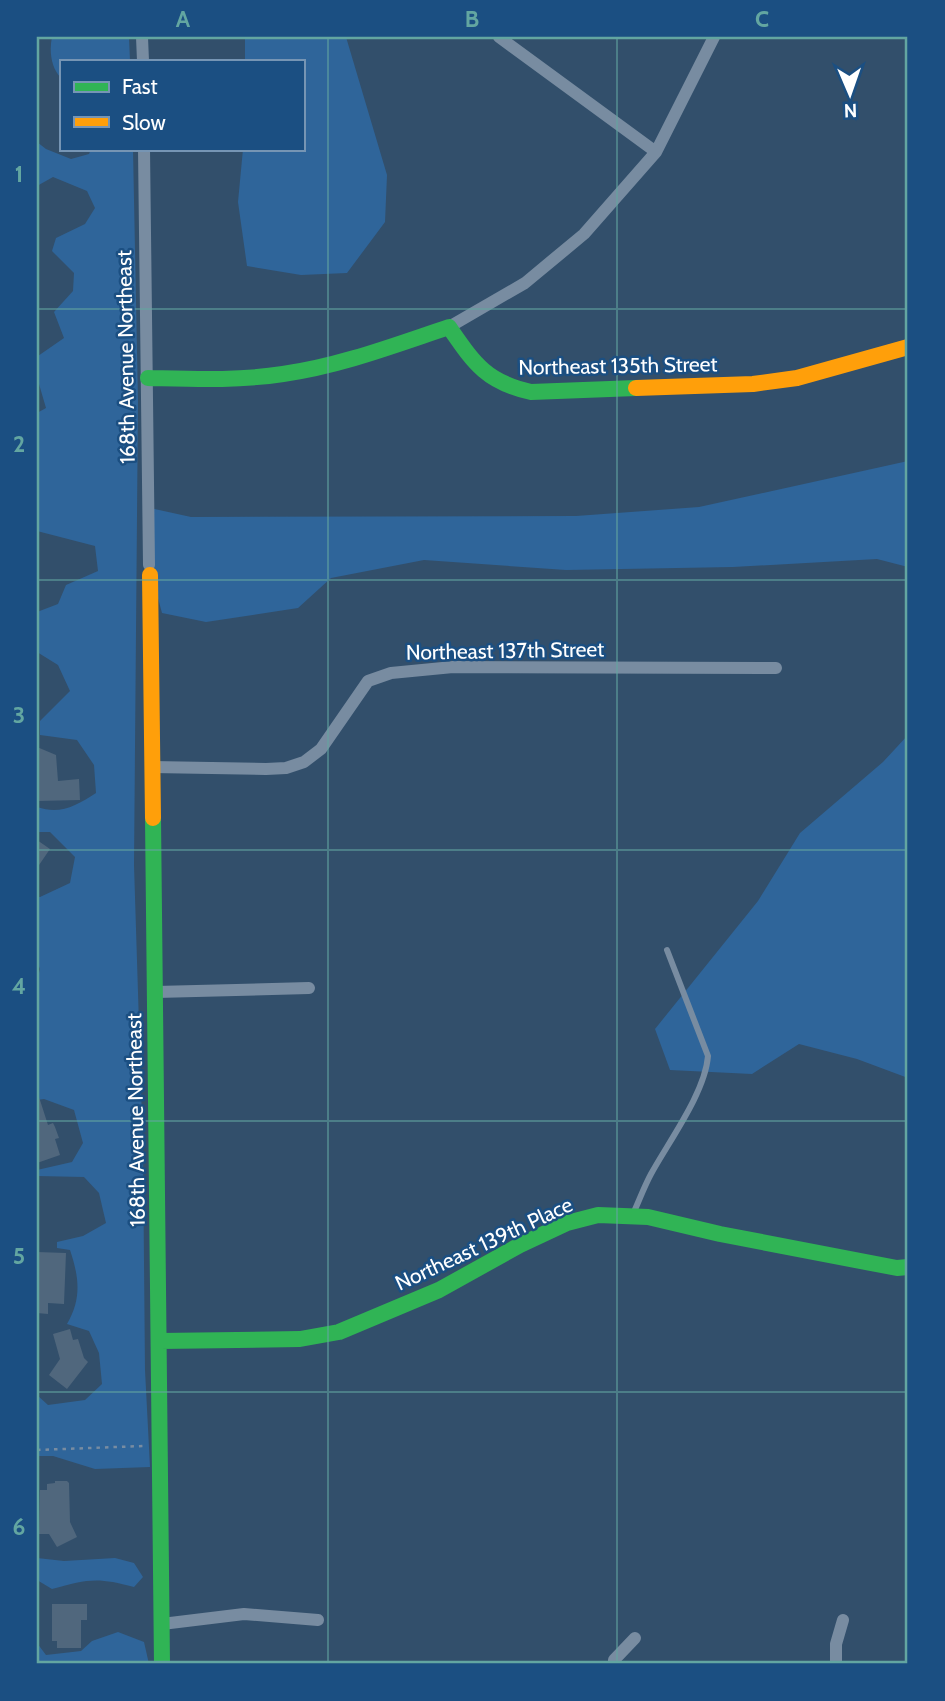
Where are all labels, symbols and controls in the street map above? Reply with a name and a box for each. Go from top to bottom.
text: A [176,5,191,33]
text: B [465,5,479,33]
text: C [755,5,769,33]
legend [60,60,304,150]
north arrow [816,60,886,130]
text: Fast [122,74,158,99]
text: N [843,99,858,122]
text: Slow [122,110,166,135]
text: 1 [15,160,23,188]
street label: 168th Avenue Northeast [111,250,140,464]
street label: Northeast 135th Street [518,351,718,380]
text: 2 [13,430,25,458]
street label: Northeast 137th Street [406,636,604,665]
text: 3 [13,701,25,729]
text: 4 [12,972,26,1000]
street label: 168th Avenue Northeast [121,1013,150,1227]
street label: Northeast 139th Place [391,1191,577,1296]
text: 5 [13,1242,25,1270]
text: 6 [13,1513,25,1541]

